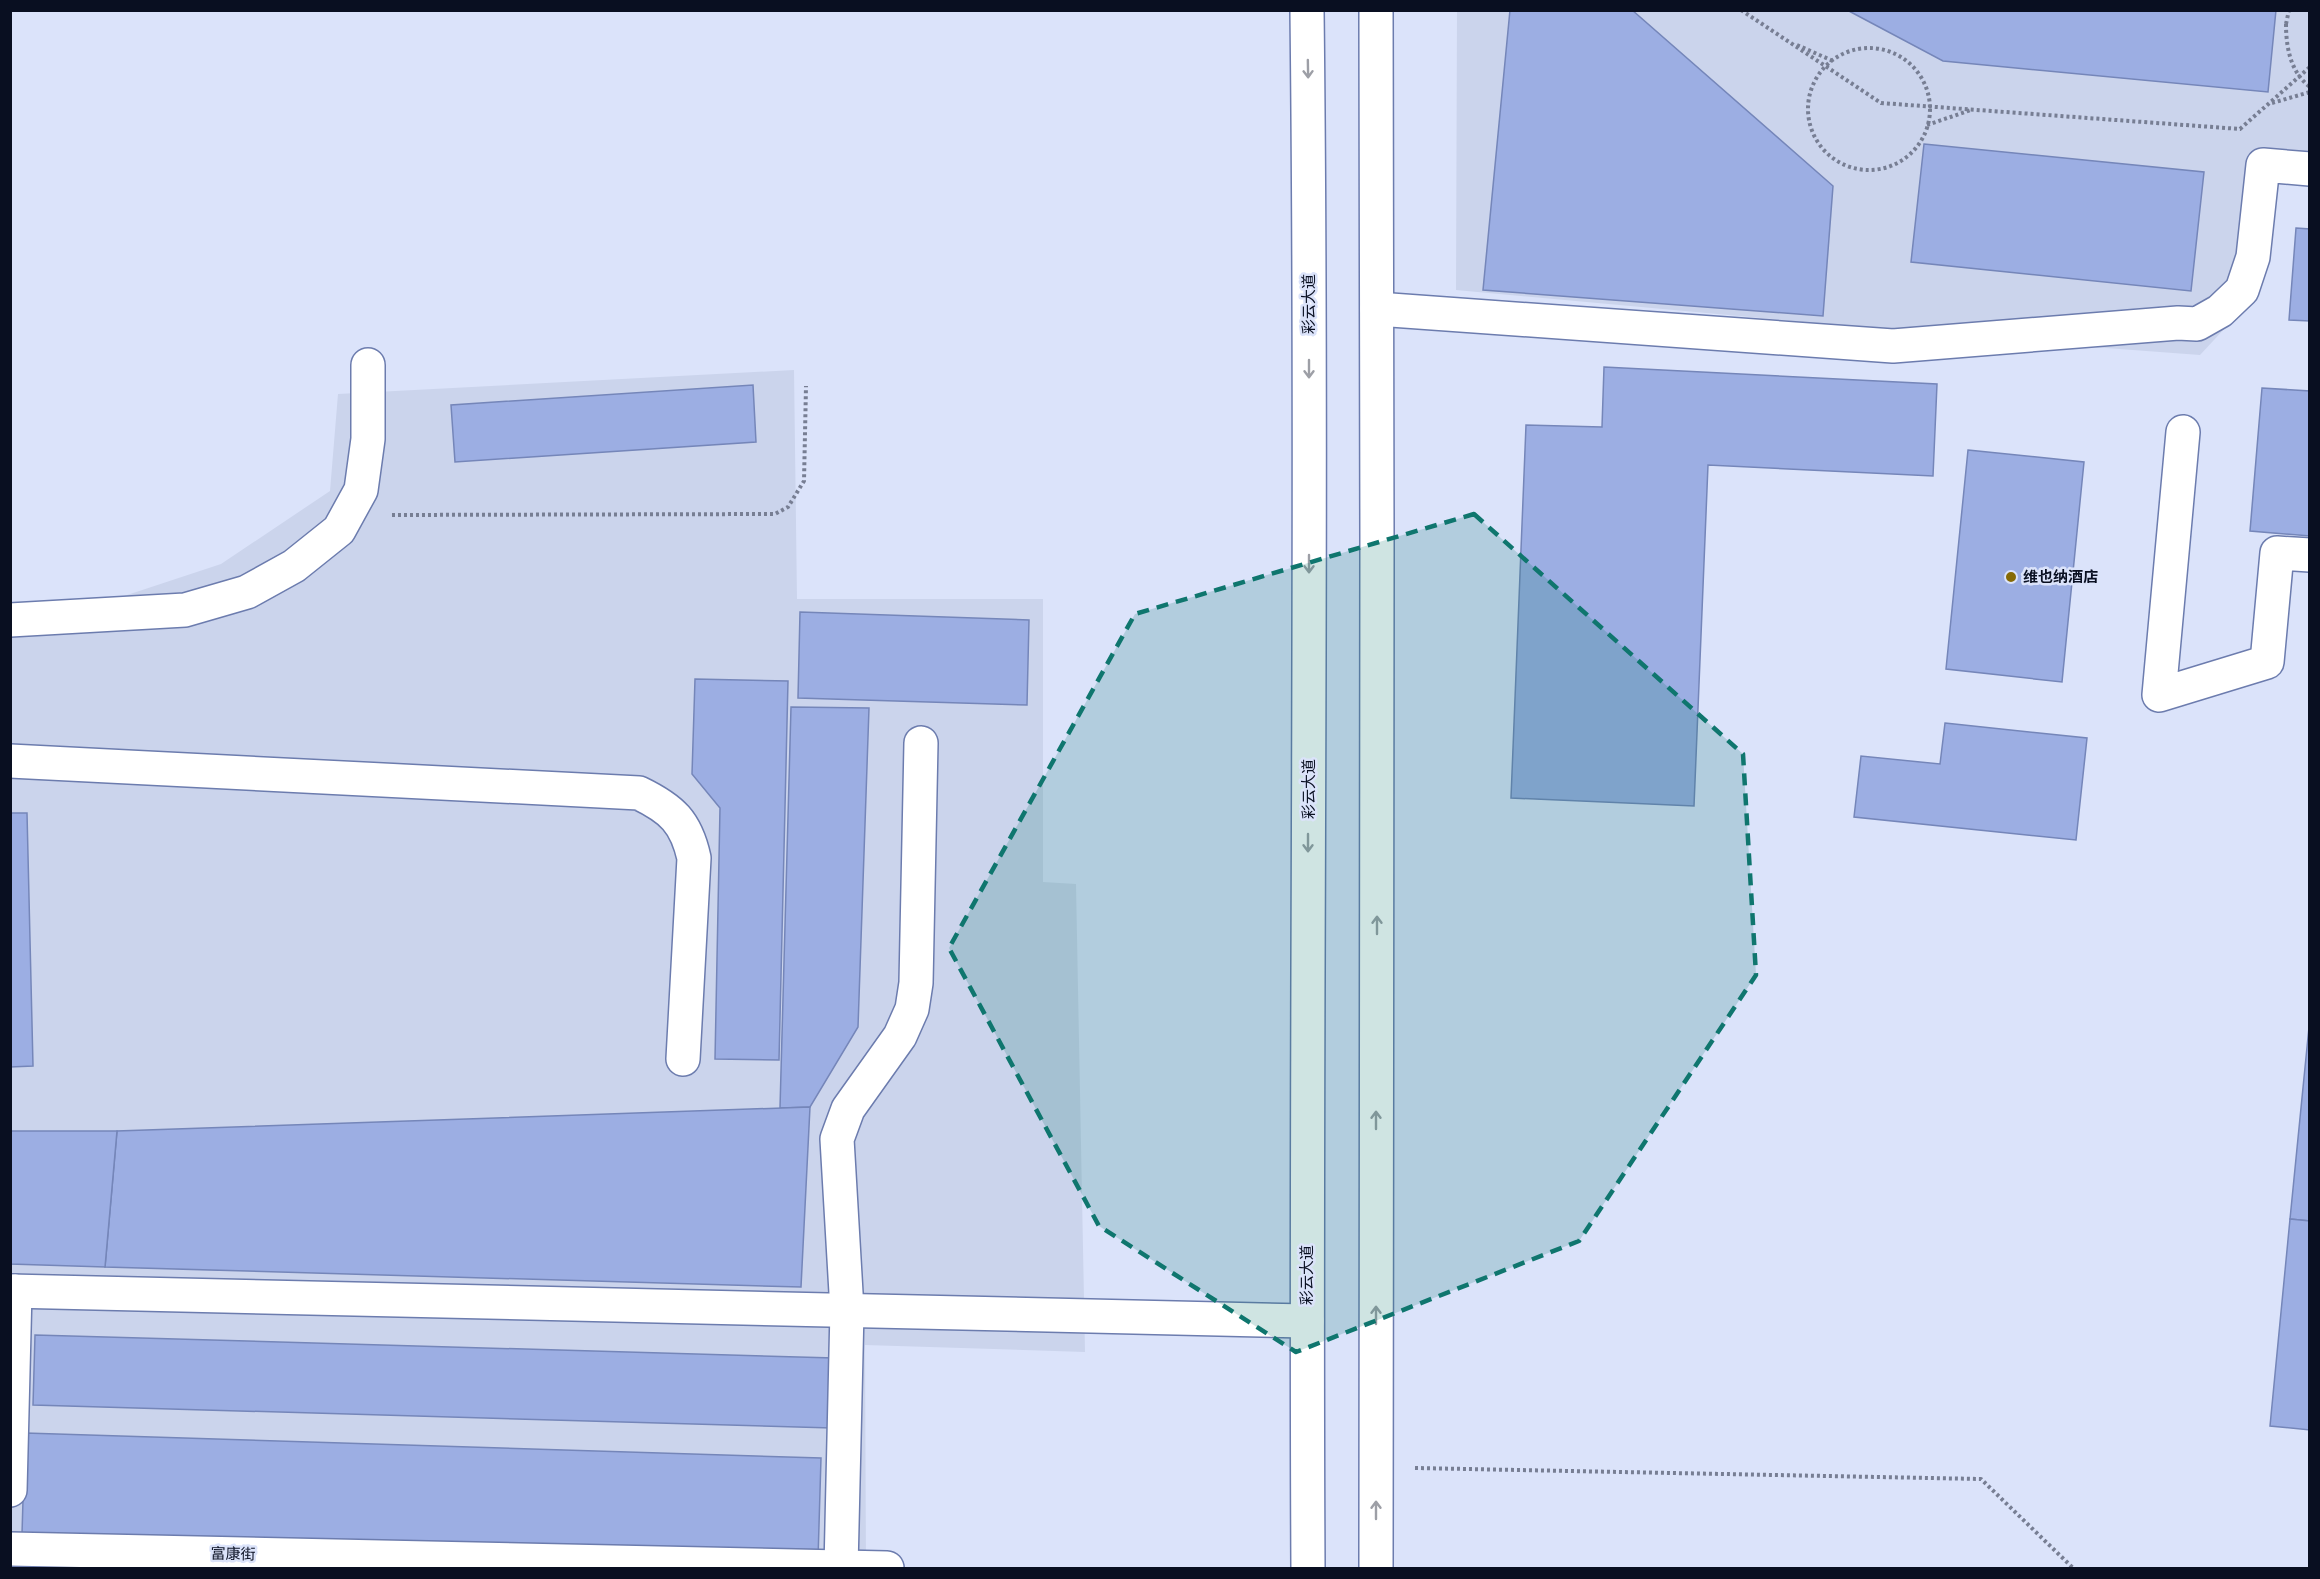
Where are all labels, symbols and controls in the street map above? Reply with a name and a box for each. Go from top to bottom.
one-way arrow [1302,58,1314,78]
street label: 彩云大道 [1300,274,1318,334]
one-way arrow [1303,358,1315,378]
one-way arrow [1304,553,1315,573]
place label: 维也纳酒店 [2023,568,2098,586]
marker: 维也纳酒店 [2004,570,2018,584]
street label: 彩云大道 [1300,759,1318,819]
one-way arrow [1302,832,1314,852]
one-way arrow [1371,916,1383,936]
one-way arrow [1370,1111,1382,1131]
street label: 彩云大道 [1298,1245,1316,1305]
one-way arrow [1370,1306,1382,1326]
one-way arrow [1370,1501,1382,1521]
street label: 富康街 [210,1545,256,1563]

